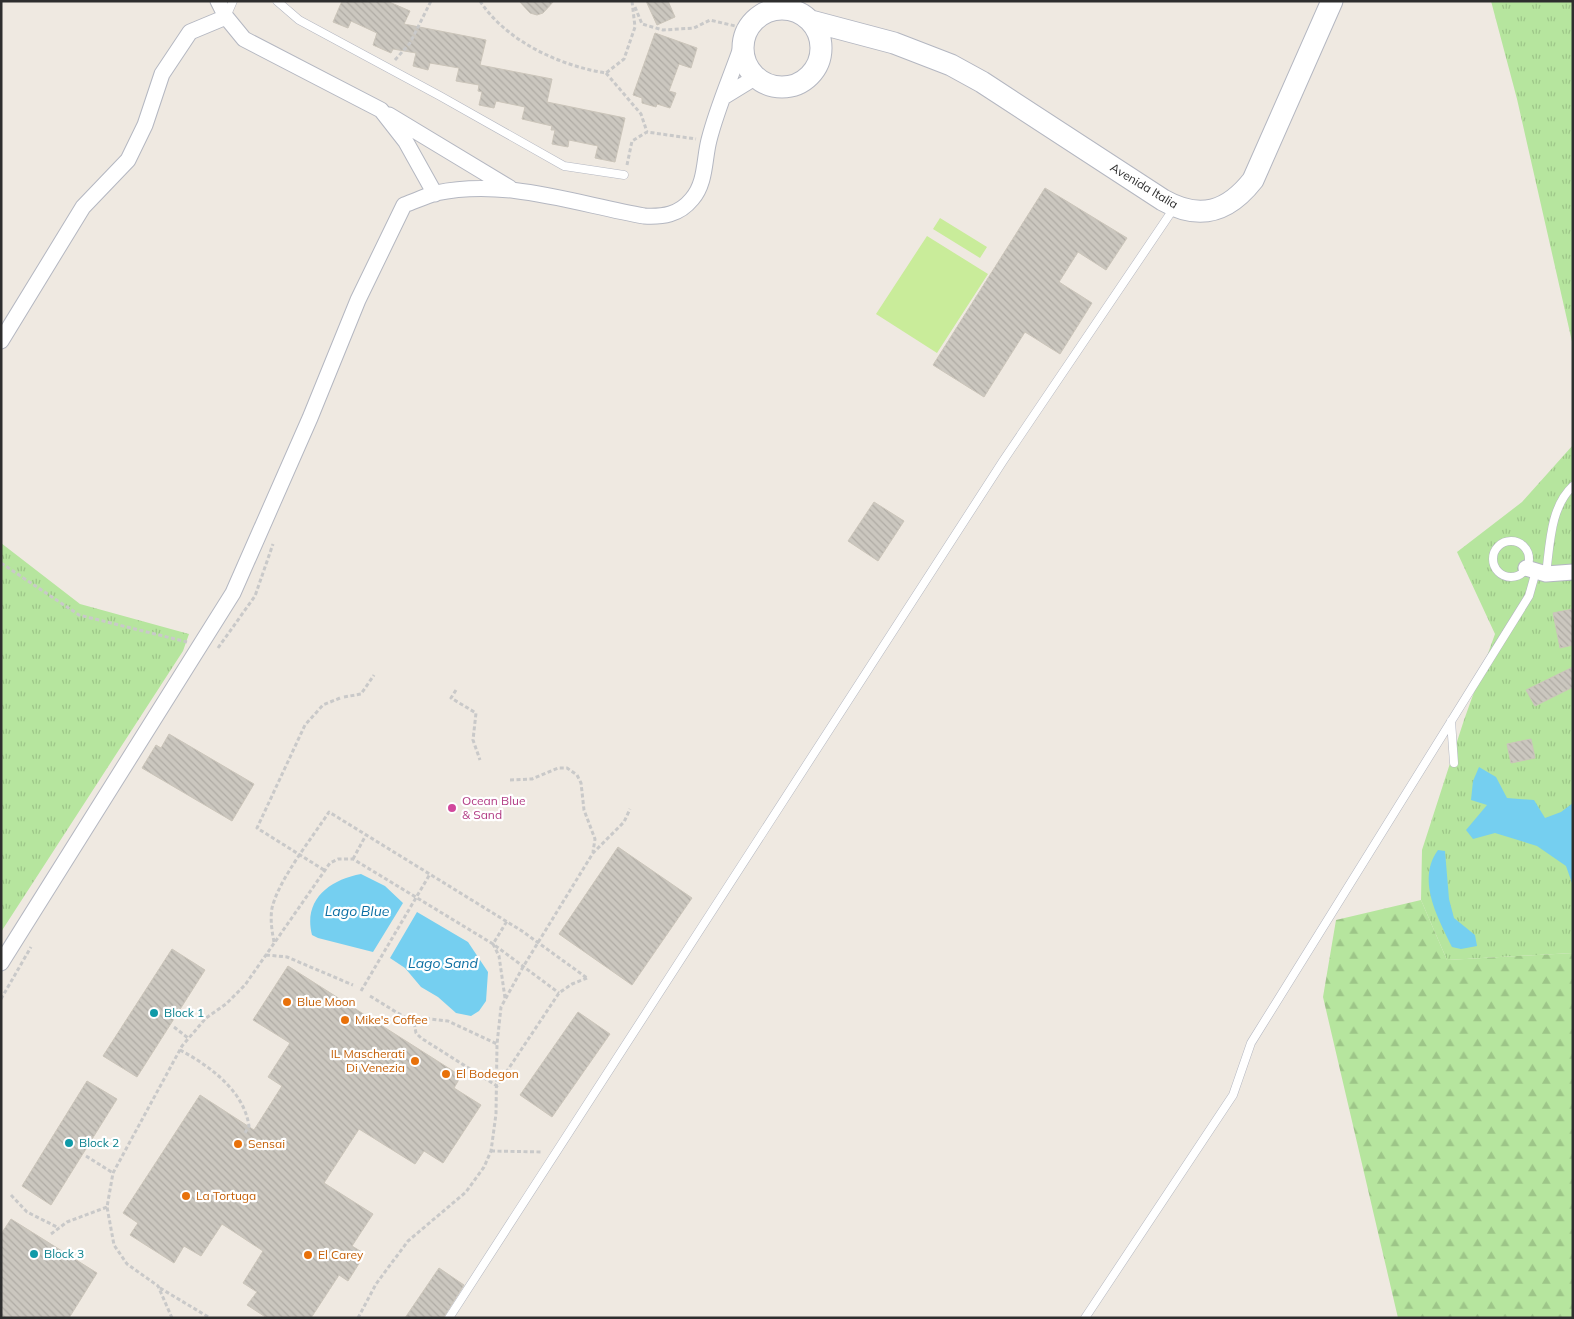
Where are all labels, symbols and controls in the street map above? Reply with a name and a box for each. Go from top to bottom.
street label: Avenida Italia [1108,160,1181,212]
place label: Ocean Blue & Sand [462,793,525,822]
marker: Ocean Blue & Sand [446,802,458,814]
water label: Lago Blue [325,902,390,920]
water label: Lago Sand [408,954,479,972]
place label: Blue Moon [297,994,356,1009]
marker: Blue Moon [281,996,293,1008]
place label: Block 1 [164,1005,204,1020]
marker: Block 1 [148,1007,160,1019]
place label: Mike's Coffee [355,1012,428,1027]
marker: Mike's Coffee [339,1014,351,1026]
place label: IL Mascherati Di Venezia [331,1046,405,1075]
marker: IL Mascherati Di Venezia [409,1055,421,1067]
place label: El Bodegon [456,1066,519,1081]
marker: El Bodegon [440,1068,452,1080]
place label: Block 2 [79,1135,119,1150]
place label: Sensai [248,1136,285,1151]
marker: Block 2 [63,1137,75,1149]
marker: Sensai [232,1138,244,1150]
place label: La Tortuga [196,1188,256,1203]
marker: La Tortuga [180,1190,192,1202]
place label: Block 3 [44,1246,84,1261]
place label: El Carey [318,1247,364,1262]
marker: Block 3 [28,1248,40,1260]
marker: El Carey [302,1249,314,1261]

